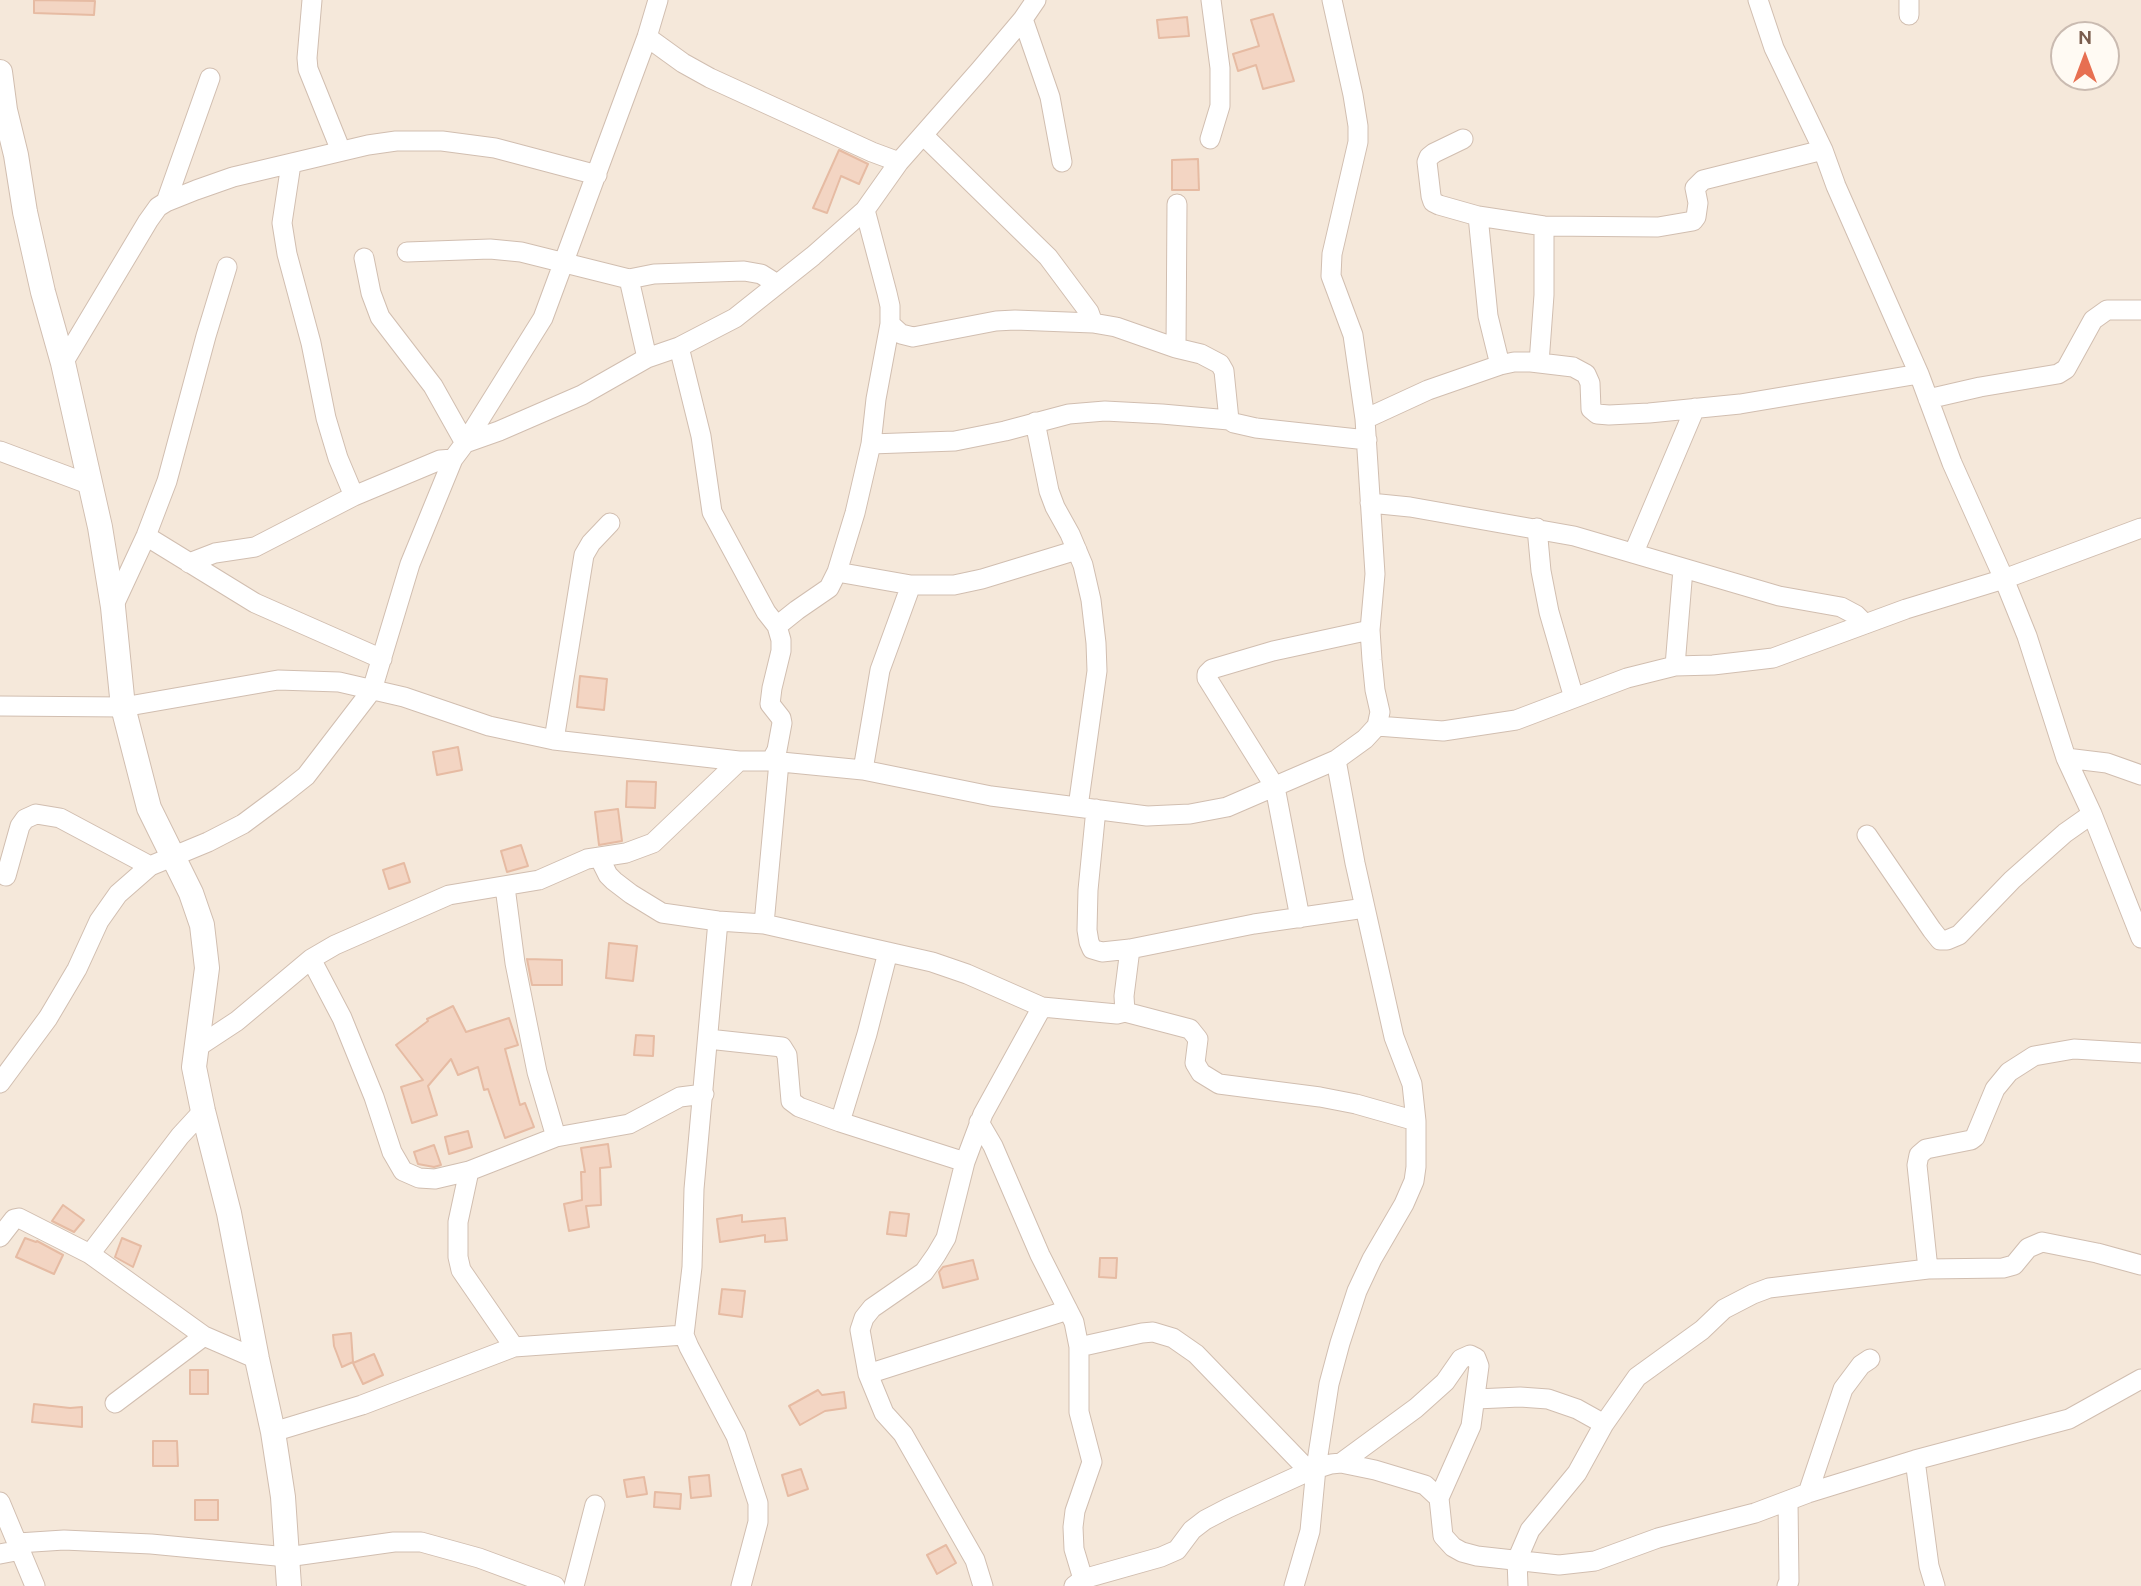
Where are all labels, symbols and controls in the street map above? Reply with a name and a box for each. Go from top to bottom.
north arrow [2050,21,2120,91]
text: N [2078,26,2092,48]

